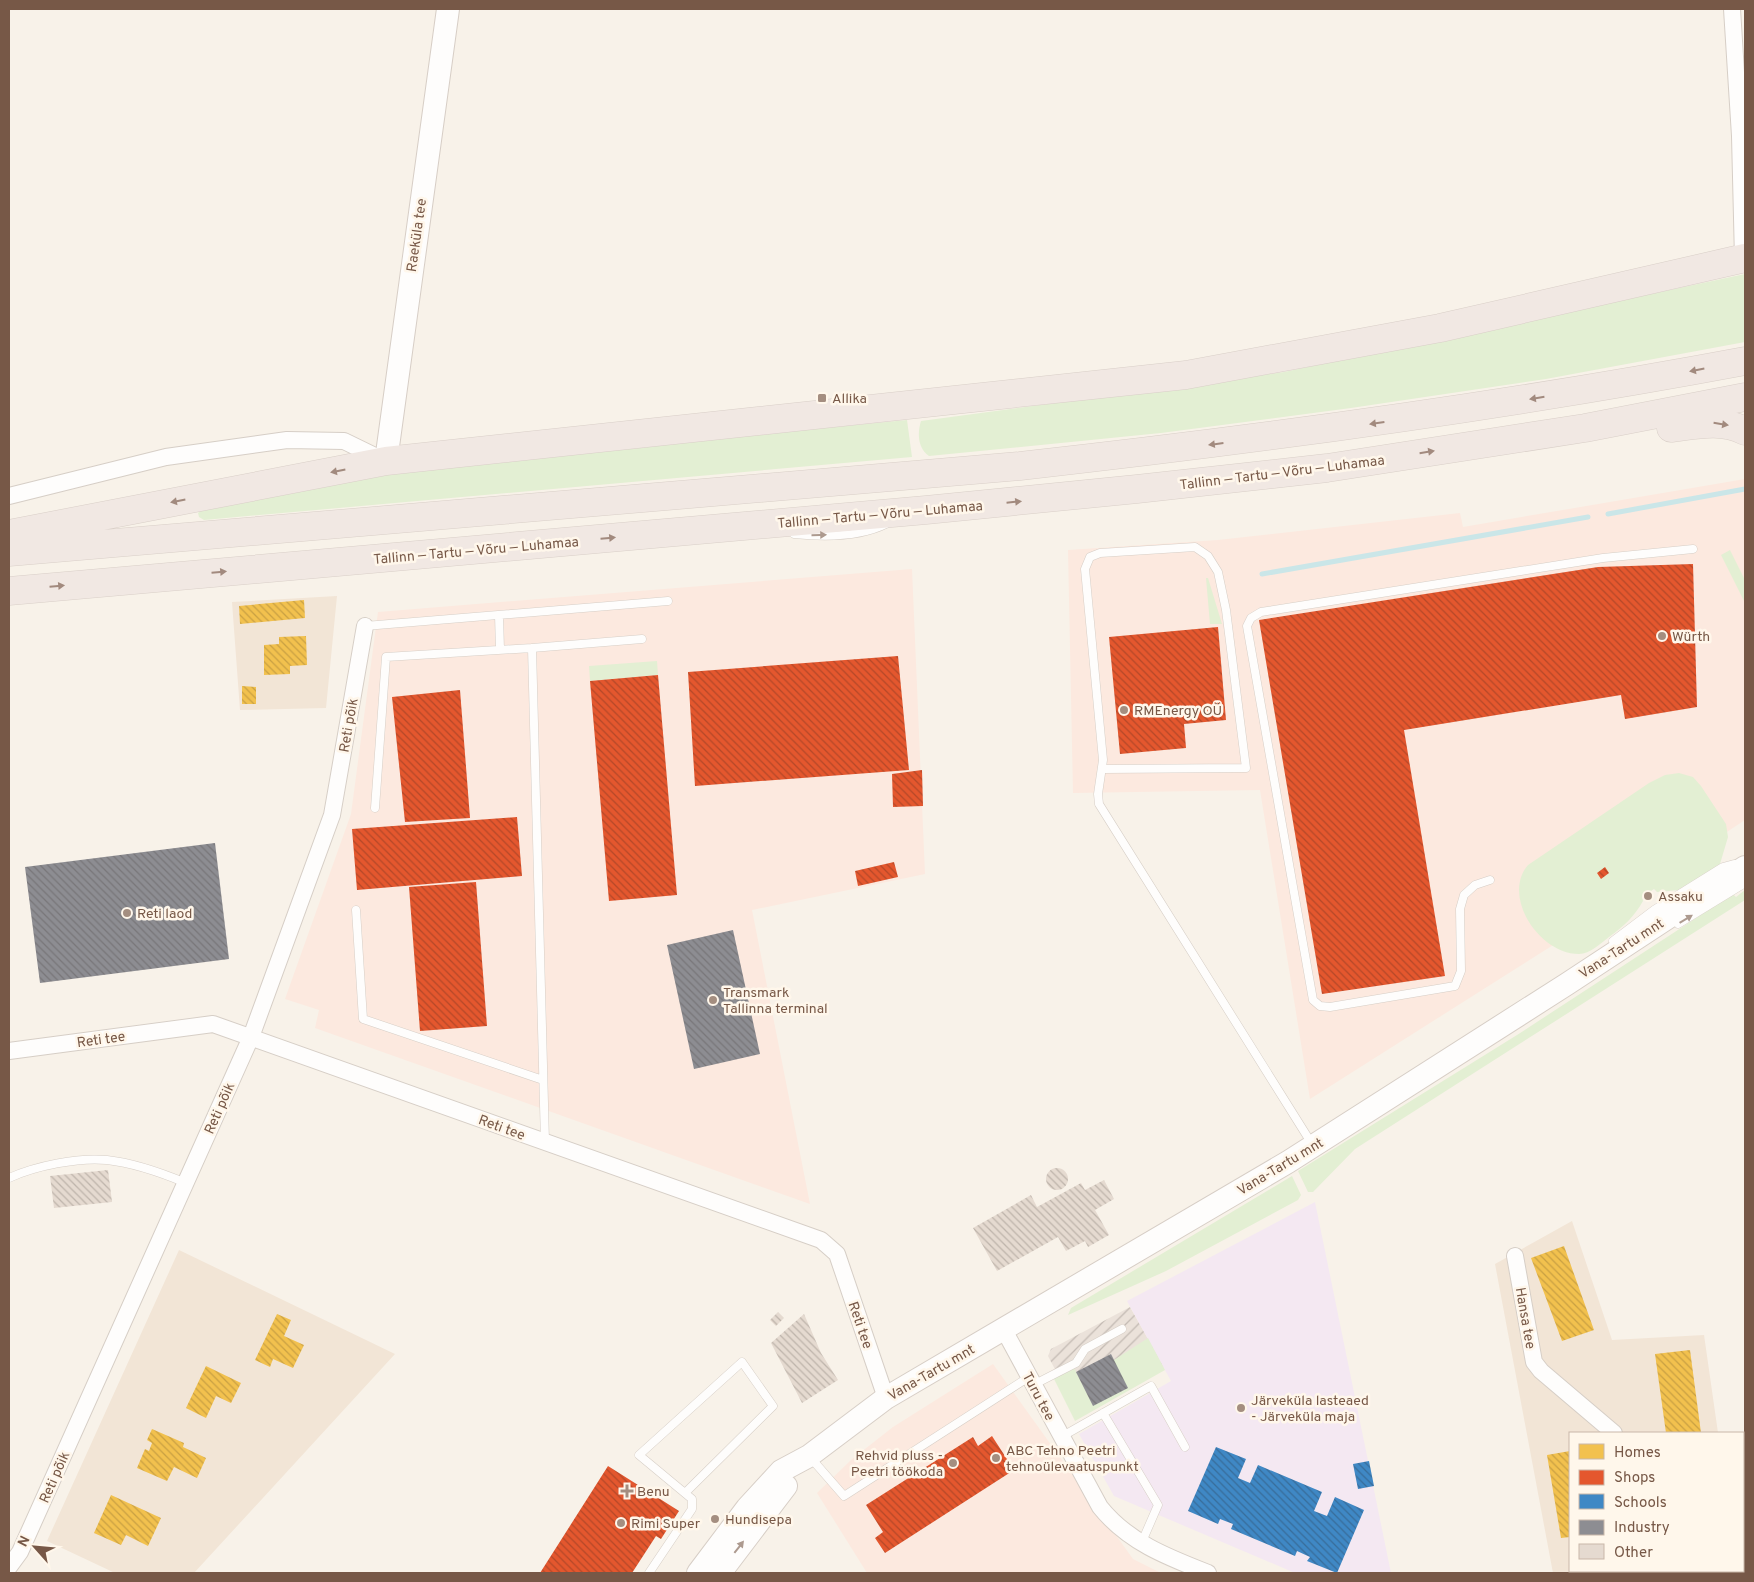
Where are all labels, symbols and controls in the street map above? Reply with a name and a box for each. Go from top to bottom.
street label: Raeküla tee [404,197,431,273]
one-way arrow [1689,366,1705,374]
place label: Allika [832,391,867,408]
marker: Allika [816,392,828,404]
one-way arrow [1529,394,1545,402]
one-way arrow [1368,419,1384,427]
one-way arrow [1713,421,1729,429]
one-way arrow [1207,440,1223,448]
one-way arrow [1419,448,1435,456]
street label: Tallinn — Tartu — Võru — Luhamaa [1179,452,1386,494]
one-way arrow [329,467,345,475]
one-way arrow [1006,497,1022,505]
one-way arrow [170,498,186,506]
street label: Tallinn — Tartu — Võru — Luhamaa [777,498,984,533]
one-way arrow [811,531,827,539]
street label: Tallinn — Tartu — Võru — Luhamaa [373,534,580,569]
one-way arrow [600,534,616,542]
one-way arrow [211,568,227,576]
one-way arrow [50,582,66,590]
place label: Würth [1672,629,1710,646]
marker: Würth [1656,630,1668,642]
street label: Reti põik [336,697,363,754]
place label: RMEnergy OÜ [1134,702,1222,720]
marker: RMEnergy OÜ [1118,704,1130,716]
place label: Assaku [1658,889,1703,906]
marker: Assaku [1642,890,1654,902]
place label: Reti laod [137,906,192,923]
marker: Reti laod [121,907,133,919]
one-way arrow [1680,914,1693,924]
street label: Vana-Tartu mnt [1576,916,1667,983]
place label: Transmark Tallinna terminal [723,985,828,1018]
marker: Transmark Tallinna terminal [707,994,719,1006]
street label: Reti tee [76,1029,126,1052]
street label: Reti põik [201,1080,239,1137]
street label: Reti tee [476,1112,527,1145]
street label: Vana-Tartu mnt [1235,1135,1327,1200]
street label: Hansa tee [1511,1286,1538,1350]
street label: Reti tee [844,1300,876,1351]
street label: Vana-Tartu mnt [885,1342,978,1405]
street label: Turu tee [1018,1370,1058,1424]
place label: Järveküla lasteaed - Järveküla maja [1251,1393,1369,1426]
marker: Järveküla lasteaed - Järveküla maja [1235,1402,1247,1414]
legend [1569,1432,1744,1572]
place label: ABC Tehno Peetri tehnoülevaatuspunkt [1006,1443,1139,1476]
text: Homes [1614,1444,1661,1463]
place label: Rehvid pluss - Peetri töökoda [851,1448,943,1481]
street label: Reti põik [36,1449,74,1506]
marker: ABC Tehno Peetri tehnoülevaatuspunkt [990,1452,1002,1464]
marker: Rehvid pluss - Peetri töökoda [947,1457,959,1469]
text: Shops [1614,1469,1655,1488]
place label: Benu [637,1484,670,1501]
marker: Benu [621,1485,633,1497]
text: Schools [1614,1494,1667,1513]
place label: Hundisepa [725,1512,792,1529]
marker: Hundisepa [709,1513,721,1525]
place label: Rimi Super [631,1516,701,1533]
marker: Rimi Super [615,1517,627,1529]
text: Industry [1614,1519,1670,1538]
north arrow [10,1522,60,1572]
text: N [15,1533,35,1550]
one-way arrow [734,1540,744,1554]
text: Other [1614,1544,1653,1563]

